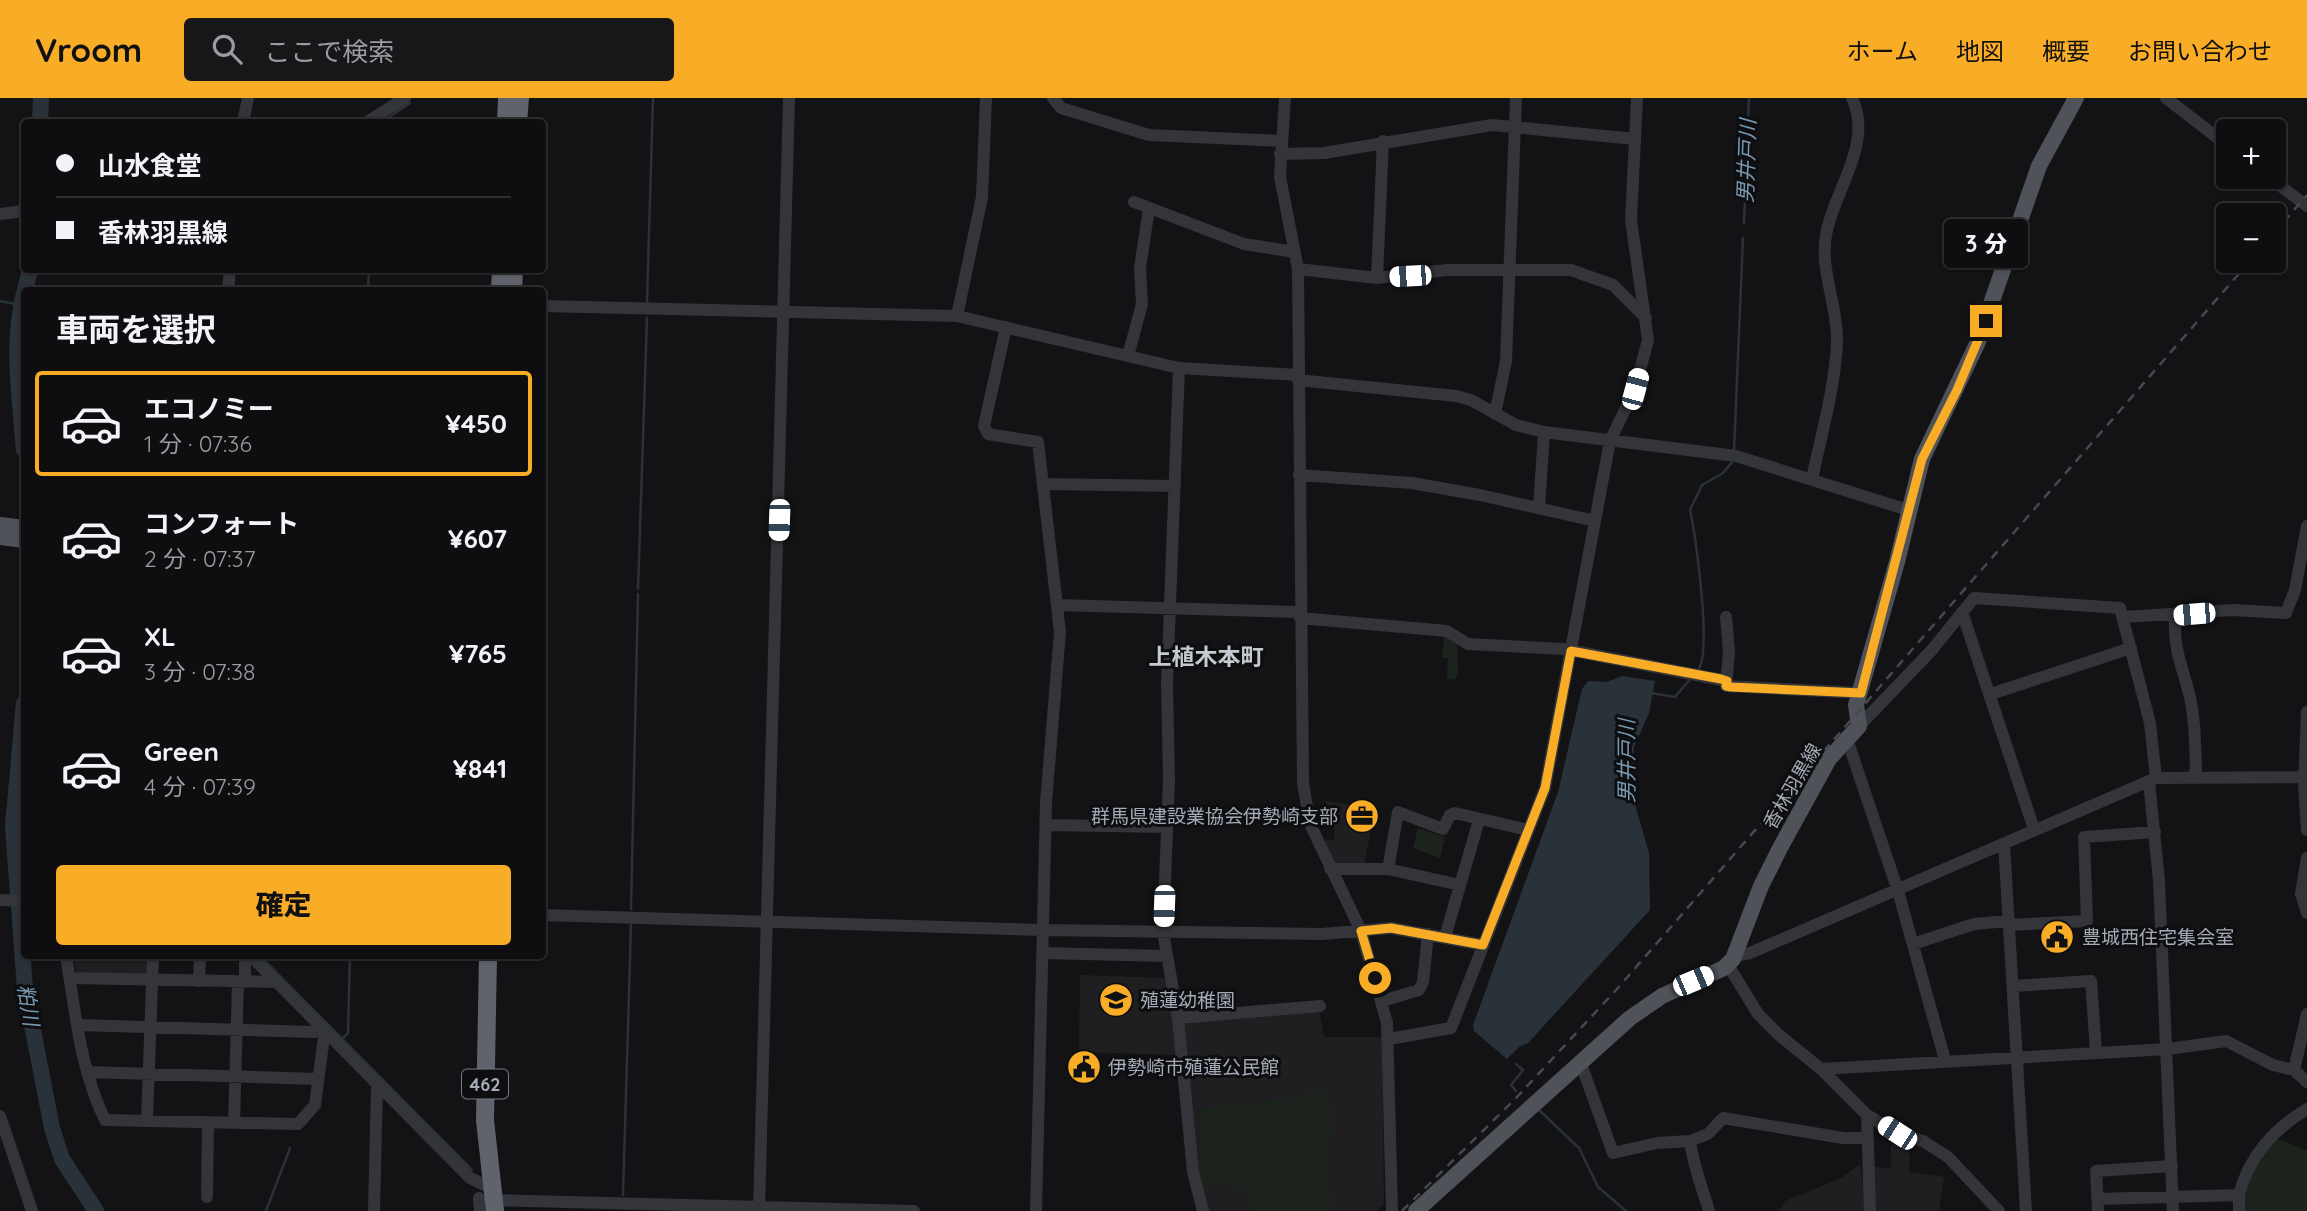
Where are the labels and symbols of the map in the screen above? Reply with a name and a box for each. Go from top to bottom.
water label: 男井戸川 [1732,117,1761,203]
callout: 3 分 [1944,220,2028,268]
car [1389,264,1432,288]
route end [1970,305,2002,337]
car [1620,366,1651,412]
car [768,499,791,541]
car [2173,602,2216,626]
district label: 上植木本町 [1149,642,1264,671]
water label: 男井戸川 [1613,717,1639,803]
street label: 香林羽黒線 [1758,739,1826,833]
office icon: 群馬県建設業協会伊勢崎支部 [1343,797,1381,835]
place label: 群馬県建設業協会伊勢崎支部 [1091,804,1338,828]
car [1153,885,1176,927]
public building icon: 豊城西住宅集会室 [2038,918,2076,956]
place label: 豊城西住宅集会室 [2082,925,2234,949]
route start [1359,962,1391,994]
car [1670,963,1717,999]
school or university icon: 殖蓮幼稚園 [1097,981,1135,1019]
water label: 粕川 [13,982,45,1030]
place label: 殖蓮幼稚園 [1140,988,1235,1012]
public building icon: 伊勢崎市殖蓮公民館 [1065,1048,1103,1086]
place label: 伊勢崎市殖蓮公民館 [1108,1055,1279,1079]
road number: 462 [462,1070,508,1099]
car [1874,1113,1921,1153]

